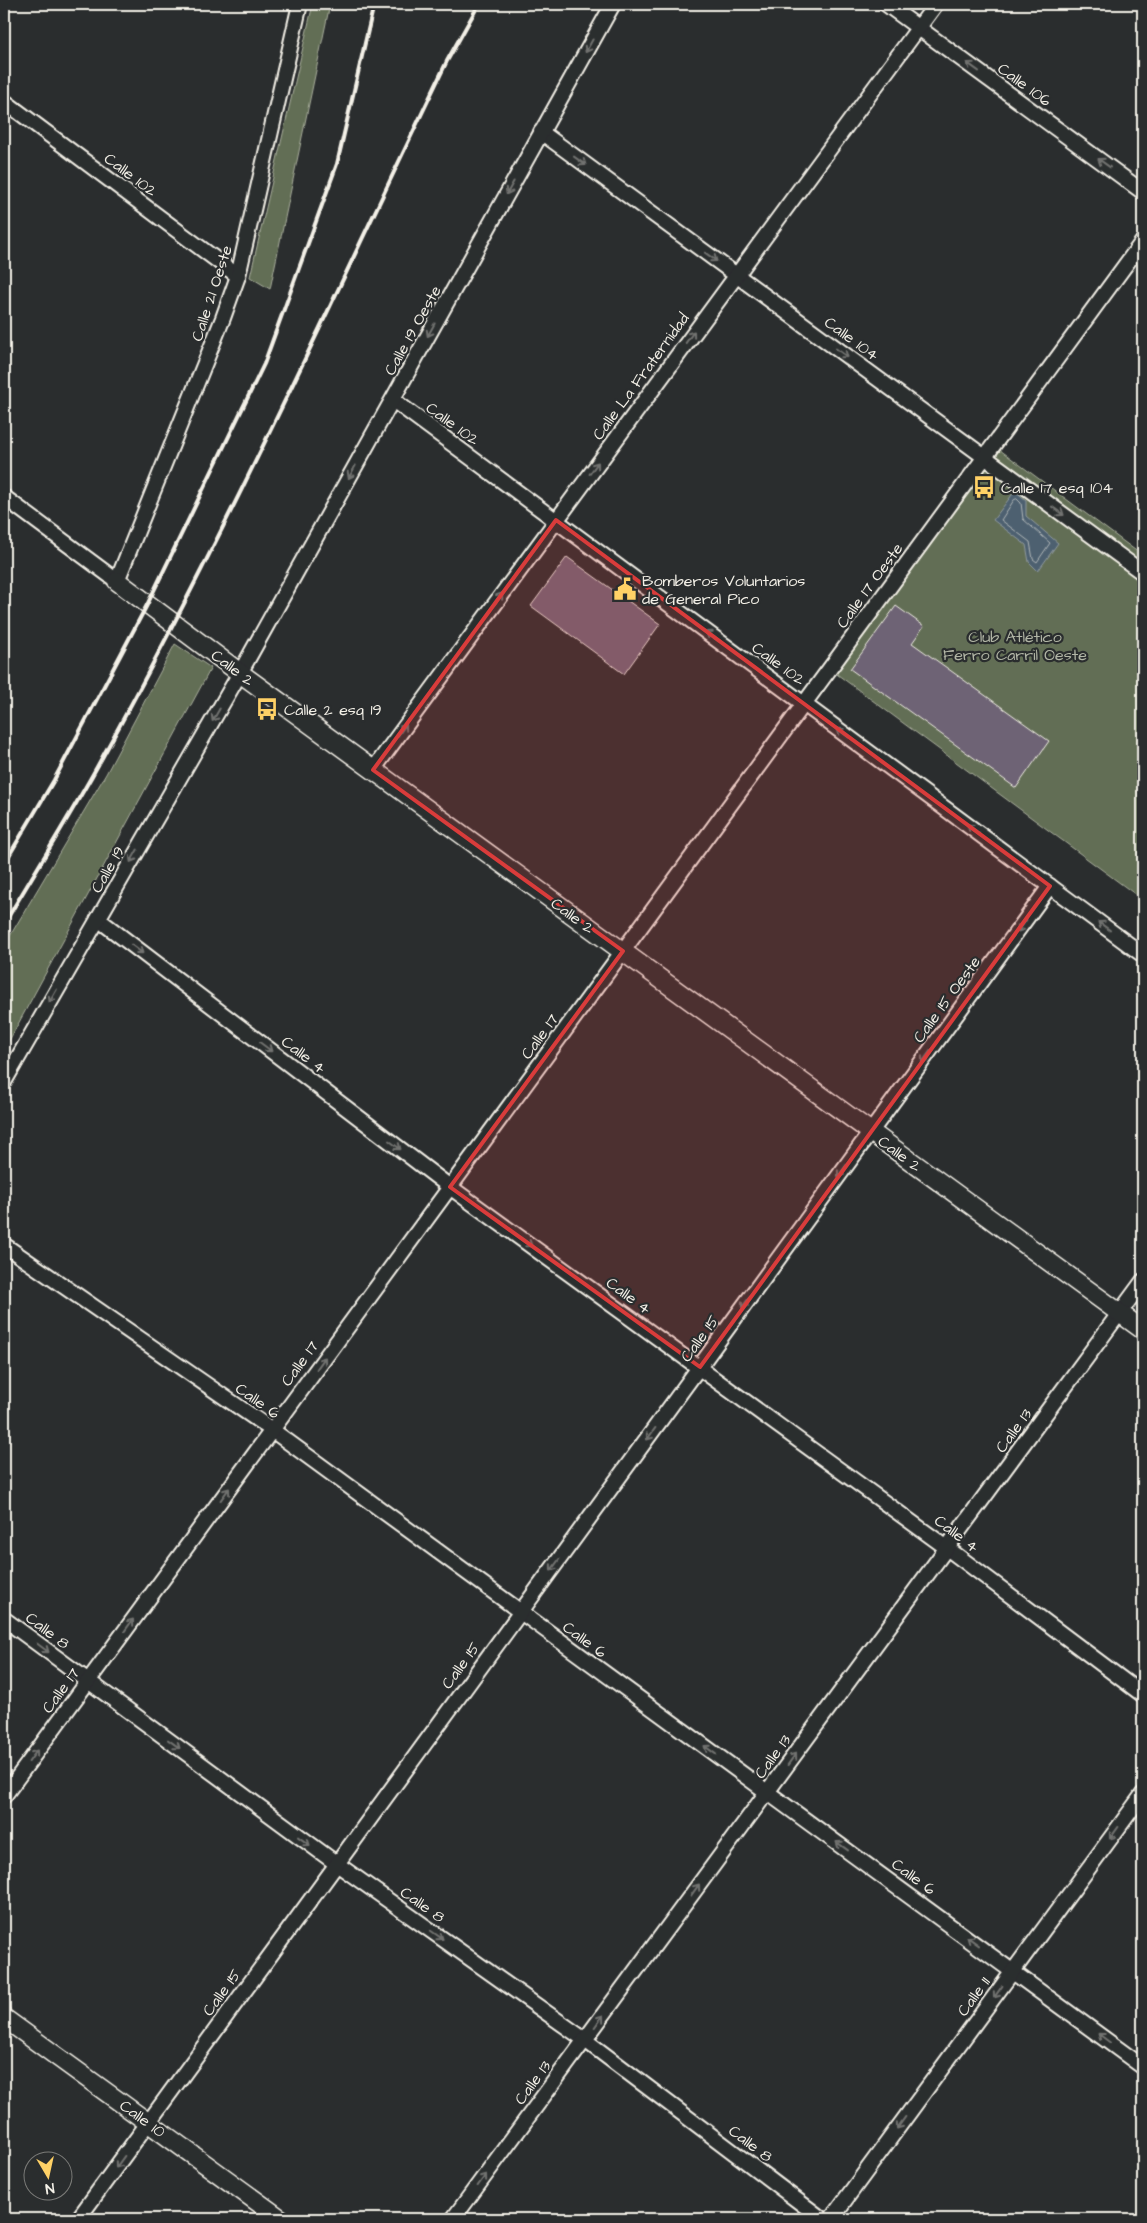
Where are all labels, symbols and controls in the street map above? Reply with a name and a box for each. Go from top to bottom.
one-way arrow [584,39,594,54]
street label: Calle 106 [993,58,1056,112]
one-way arrow [966,62,980,72]
street label: Calle 102 [99,148,161,202]
one-way arrow [573,156,587,166]
one-way arrow [1097,158,1111,168]
one-way arrow [505,180,514,195]
street label: Calle 21 Oeste [186,242,238,344]
one-way arrow [704,252,718,262]
street label: Calle 19 Oeste [379,281,447,379]
street label: Calle La Fraternidad [587,309,694,445]
street label: Calle 104 [820,312,883,366]
one-way arrow [426,323,436,337]
one-way arrow [685,331,696,344]
one-way arrow [835,348,849,358]
street label: Calle 102 [421,397,483,451]
one-way arrow [589,461,599,475]
one-way arrow [347,465,357,479]
bus stop icon: Calle 17 esq 104 [971,474,997,500]
place label: Calle 17 esq 104 [1001,477,1113,499]
one-way arrow [1051,506,1065,516]
street label: Calle 17 Oeste [831,538,908,633]
place label: Bomberos Voluntarios de General Pico [642,570,805,610]
public building icon: Bomberos Voluntarios de General Pico [612,576,638,602]
one-way arrow [493,592,503,606]
park label: Club Atlético Ferro Carril Oeste [943,626,1087,666]
one-way arrow [705,631,719,641]
street label: Calle 102 [747,637,809,691]
street label: Calle 2 [206,644,258,691]
bus stop icon: Calle 2 esq 19 [254,696,280,722]
place label: Calle 2 esq 19 [284,699,382,721]
one-way arrow [210,707,220,721]
one-way arrow [397,723,407,737]
one-way arrow [837,727,850,738]
one-way arrow [967,824,980,835]
street label: Calle 19 [86,842,130,897]
one-way arrow [129,848,139,862]
street label: Calle 2 [546,893,599,939]
one-way arrow [1016,919,1027,932]
one-way arrow [1097,921,1111,931]
one-way arrow [130,943,143,954]
street label: Calle 15 Oeste [908,952,986,1047]
one-way arrow [48,989,58,1003]
street label: Calle 17 [516,1009,564,1064]
street label: Calle 4 [277,1031,330,1079]
one-way arrow [259,1042,273,1052]
one-way arrow [921,1050,931,1064]
street label: Calle 2 [873,1131,926,1177]
one-way arrow [388,1140,401,1151]
one-way arrow [837,1164,847,1178]
one-way arrow [519,1237,533,1247]
street label: Calle 4 [602,1272,655,1320]
one-way arrow [741,1295,752,1309]
street label: Calle 15 [675,1310,725,1366]
street label: Calle 17 [276,1336,324,1391]
one-way arrow [316,1356,326,1370]
street label: Calle 6 [231,1378,284,1424]
street label: Calle 13 [990,1404,1037,1457]
one-way arrow [645,1427,656,1440]
one-way arrow [220,1487,230,1501]
street label: Calle 4 [930,1510,983,1558]
one-way arrow [550,1558,560,1572]
street label: Calle 8 [21,1607,74,1655]
street label: Calle 6 [558,1616,611,1663]
one-way arrow [123,1619,134,1632]
street label: Calle 15 [436,1637,486,1693]
one-way arrow [36,1642,49,1653]
street label: Calle 17 [37,1663,85,1718]
street label: Calle 13 [749,1730,796,1783]
one-way arrow [166,1739,180,1749]
one-way arrow [704,1745,718,1755]
one-way arrow [27,1750,38,1763]
one-way arrow [786,1753,797,1766]
one-way arrow [1109,1826,1120,1839]
one-way arrow [297,1835,310,1846]
one-way arrow [835,1841,849,1851]
street label: Calle 6 [887,1853,940,1900]
street label: Calle 8 [396,1881,449,1928]
one-way arrow [690,1883,700,1897]
one-way arrow [430,1930,444,1940]
one-way arrow [967,1936,980,1947]
street label: Calle 15 [197,1964,247,2020]
street label: Calle 11 [952,1972,996,2021]
one-way arrow [992,1985,1003,1998]
one-way arrow [594,2014,604,2028]
one-way arrow [1097,2033,1111,2043]
street label: Calle 13 [509,2056,556,2109]
street label: Calle 10 [115,2095,170,2143]
one-way arrow [896,2116,907,2129]
street label: Calle 8 [724,2120,777,2168]
north arrow [22,2150,72,2200]
one-way arrow [114,2155,125,2168]
one-way arrow [477,2173,487,2187]
text: N [44,2177,56,2198]

